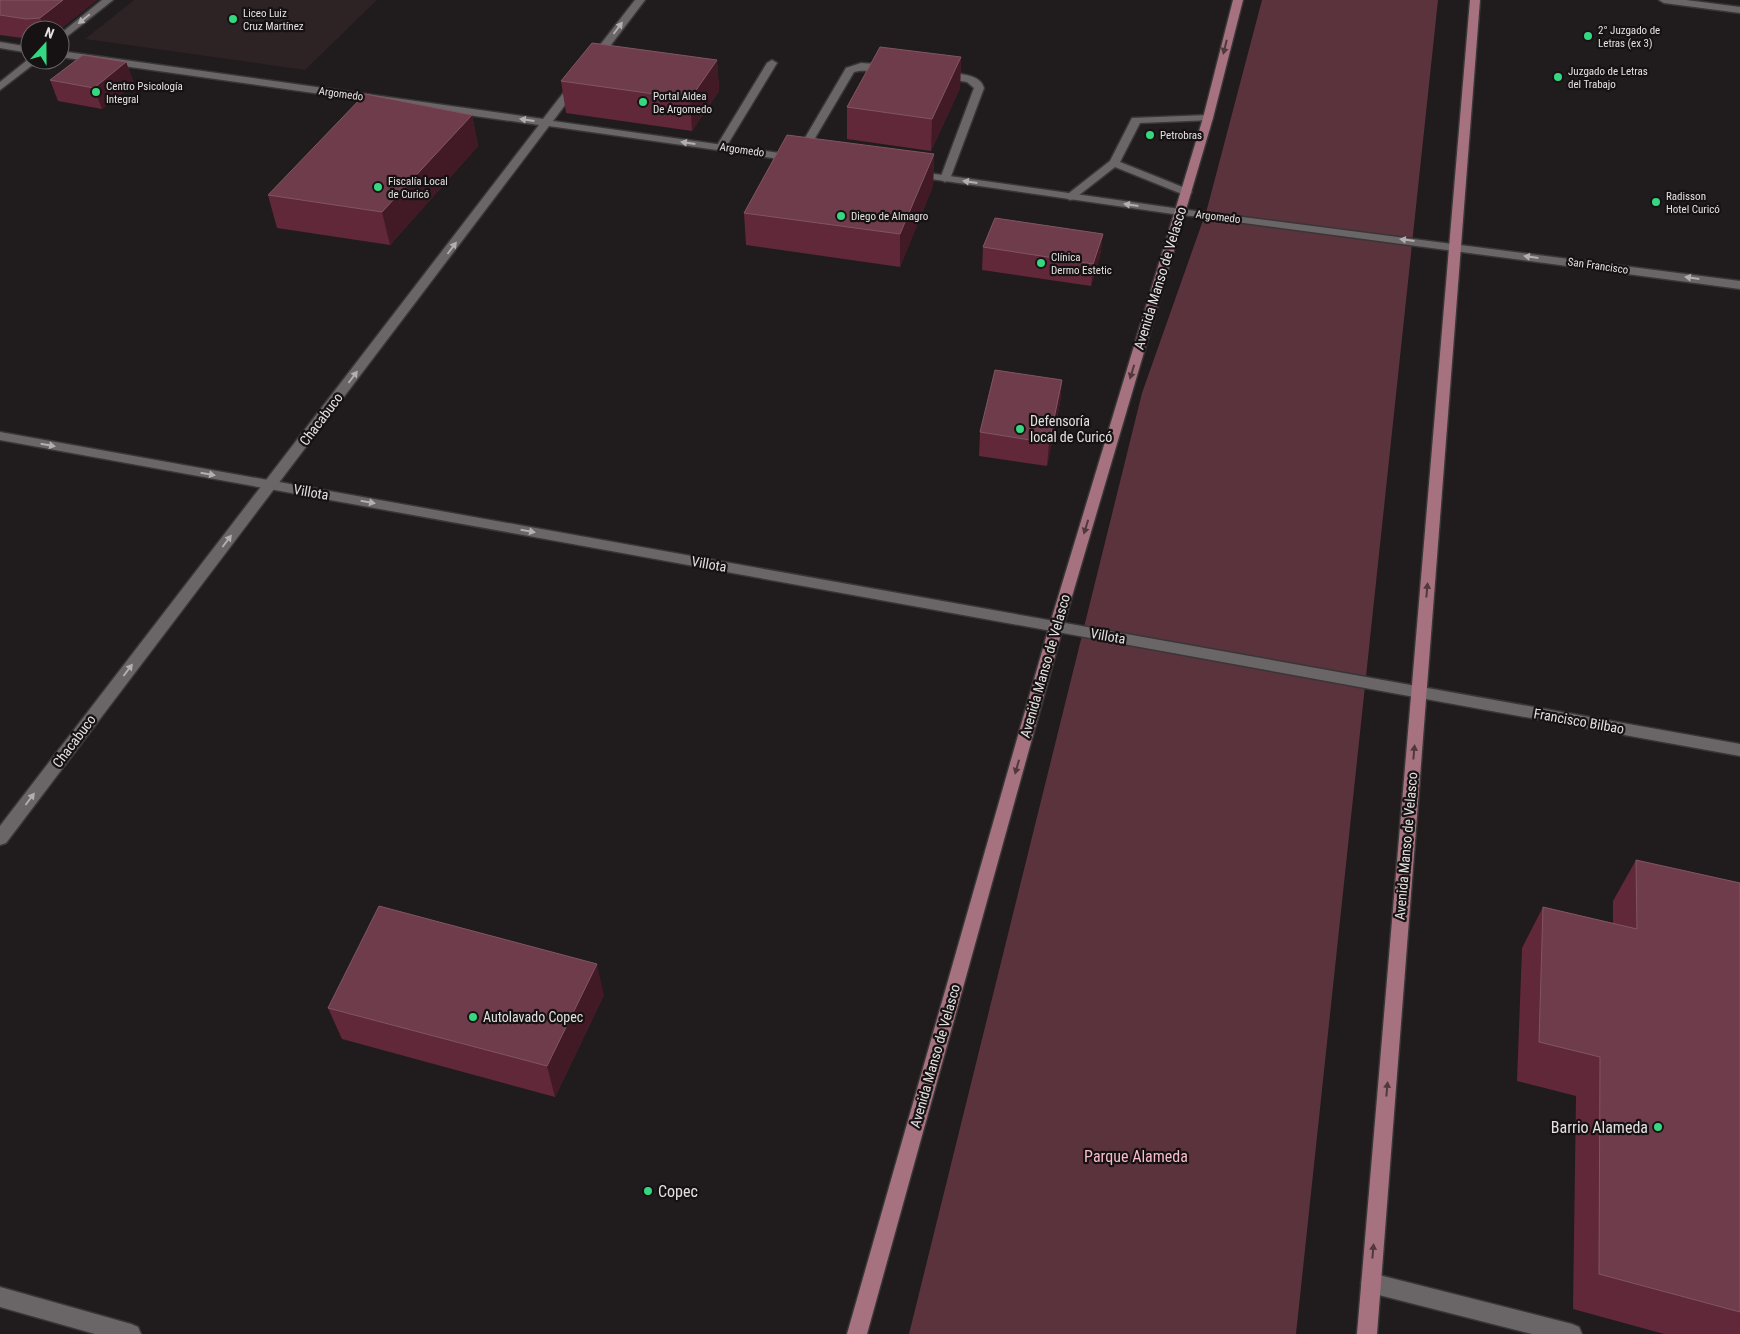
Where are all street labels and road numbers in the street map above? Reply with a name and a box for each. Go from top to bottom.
street label: Argomedo [318,84,365,104]
street label: Argomedo [719,140,766,160]
street label: Avenida Manso de Velasco [1131,205,1189,351]
street label: Argomedo [1195,208,1242,226]
street label: San Francisco [1567,255,1630,277]
street label: Chacabuco [296,390,346,448]
street label: Villota [292,481,330,503]
street label: Villota [690,553,728,575]
street label: Avenida Manso de Velasco [1017,592,1073,740]
street label: Villota [1089,625,1127,647]
street label: Francisco Bilbao [1533,705,1625,737]
street label: Chacabuco [49,712,99,770]
street label: Avenida Manso de Velasco [1392,771,1420,921]
street label: Avenida Manso de Velasco [907,982,963,1130]

